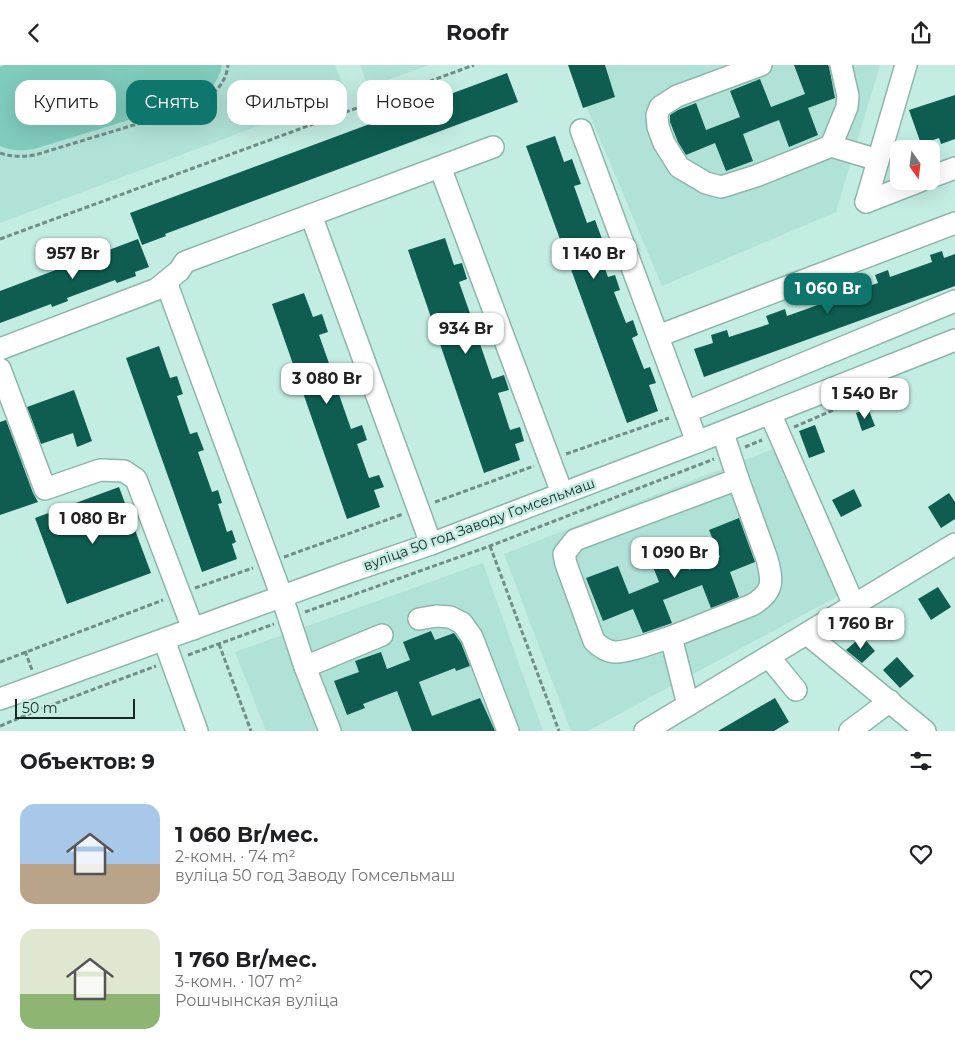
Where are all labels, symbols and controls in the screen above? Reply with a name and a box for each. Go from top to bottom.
icon: back [20,19,48,47]
text: Roofr [446,19,509,46]
icon: share [907,19,935,47]
chip: Купить [15,80,116,125]
chip: Снять [126,80,217,125]
chip: Фильтры [227,80,347,125]
chip: Новое [357,80,453,125]
north arrow [890,140,940,190]
map controls [890,140,940,190]
pin: 957 Br [32,237,114,280]
pin: 1 140 Br [542,237,646,280]
text: 957 Br [46,244,100,263]
text: 1 140 Br [563,244,625,263]
pin: 1 060 Br [776,273,880,315]
text: 1 060 Br [795,279,861,298]
pin: 934 Br [425,313,507,355]
text: 934 Br [439,319,493,338]
pin: 3 080 Br [275,363,379,405]
text: 3 080 Br [292,369,362,388]
pin: 1 540 Br [813,377,917,420]
text: 1 540 Br [832,384,898,403]
street label: вуліца 50 год Заводу Гомсельмаш [361,474,597,574]
pin: 1 080 Br [41,503,145,545]
text: 1 080 Br [60,509,126,528]
pin: 1 090 Br [623,537,727,579]
text: 1 090 Br [642,543,708,562]
pin: 1 760 Br [809,607,913,650]
text: 1 760 Br [828,614,894,633]
scale bar [15,696,135,719]
text: 50 m [22,699,58,717]
icon: filters [907,747,935,775]
text: Объектов: 9 [20,749,155,774]
text: 1 060 Br/мес. [175,822,319,847]
icon: home [60,824,120,884]
icon: heart [907,840,935,868]
text: 2-комн. · 74 m² [175,847,296,866]
text: вуліца 50 год Заводу Гомсельмаш [175,866,455,885]
text: 1 760 Br/мес. [175,947,317,972]
icon: home [60,949,120,1009]
icon: heart [907,965,935,993]
text: 3-комн. · 107 m² [175,972,302,991]
text: Рошчынская вуліца [175,991,339,1010]

